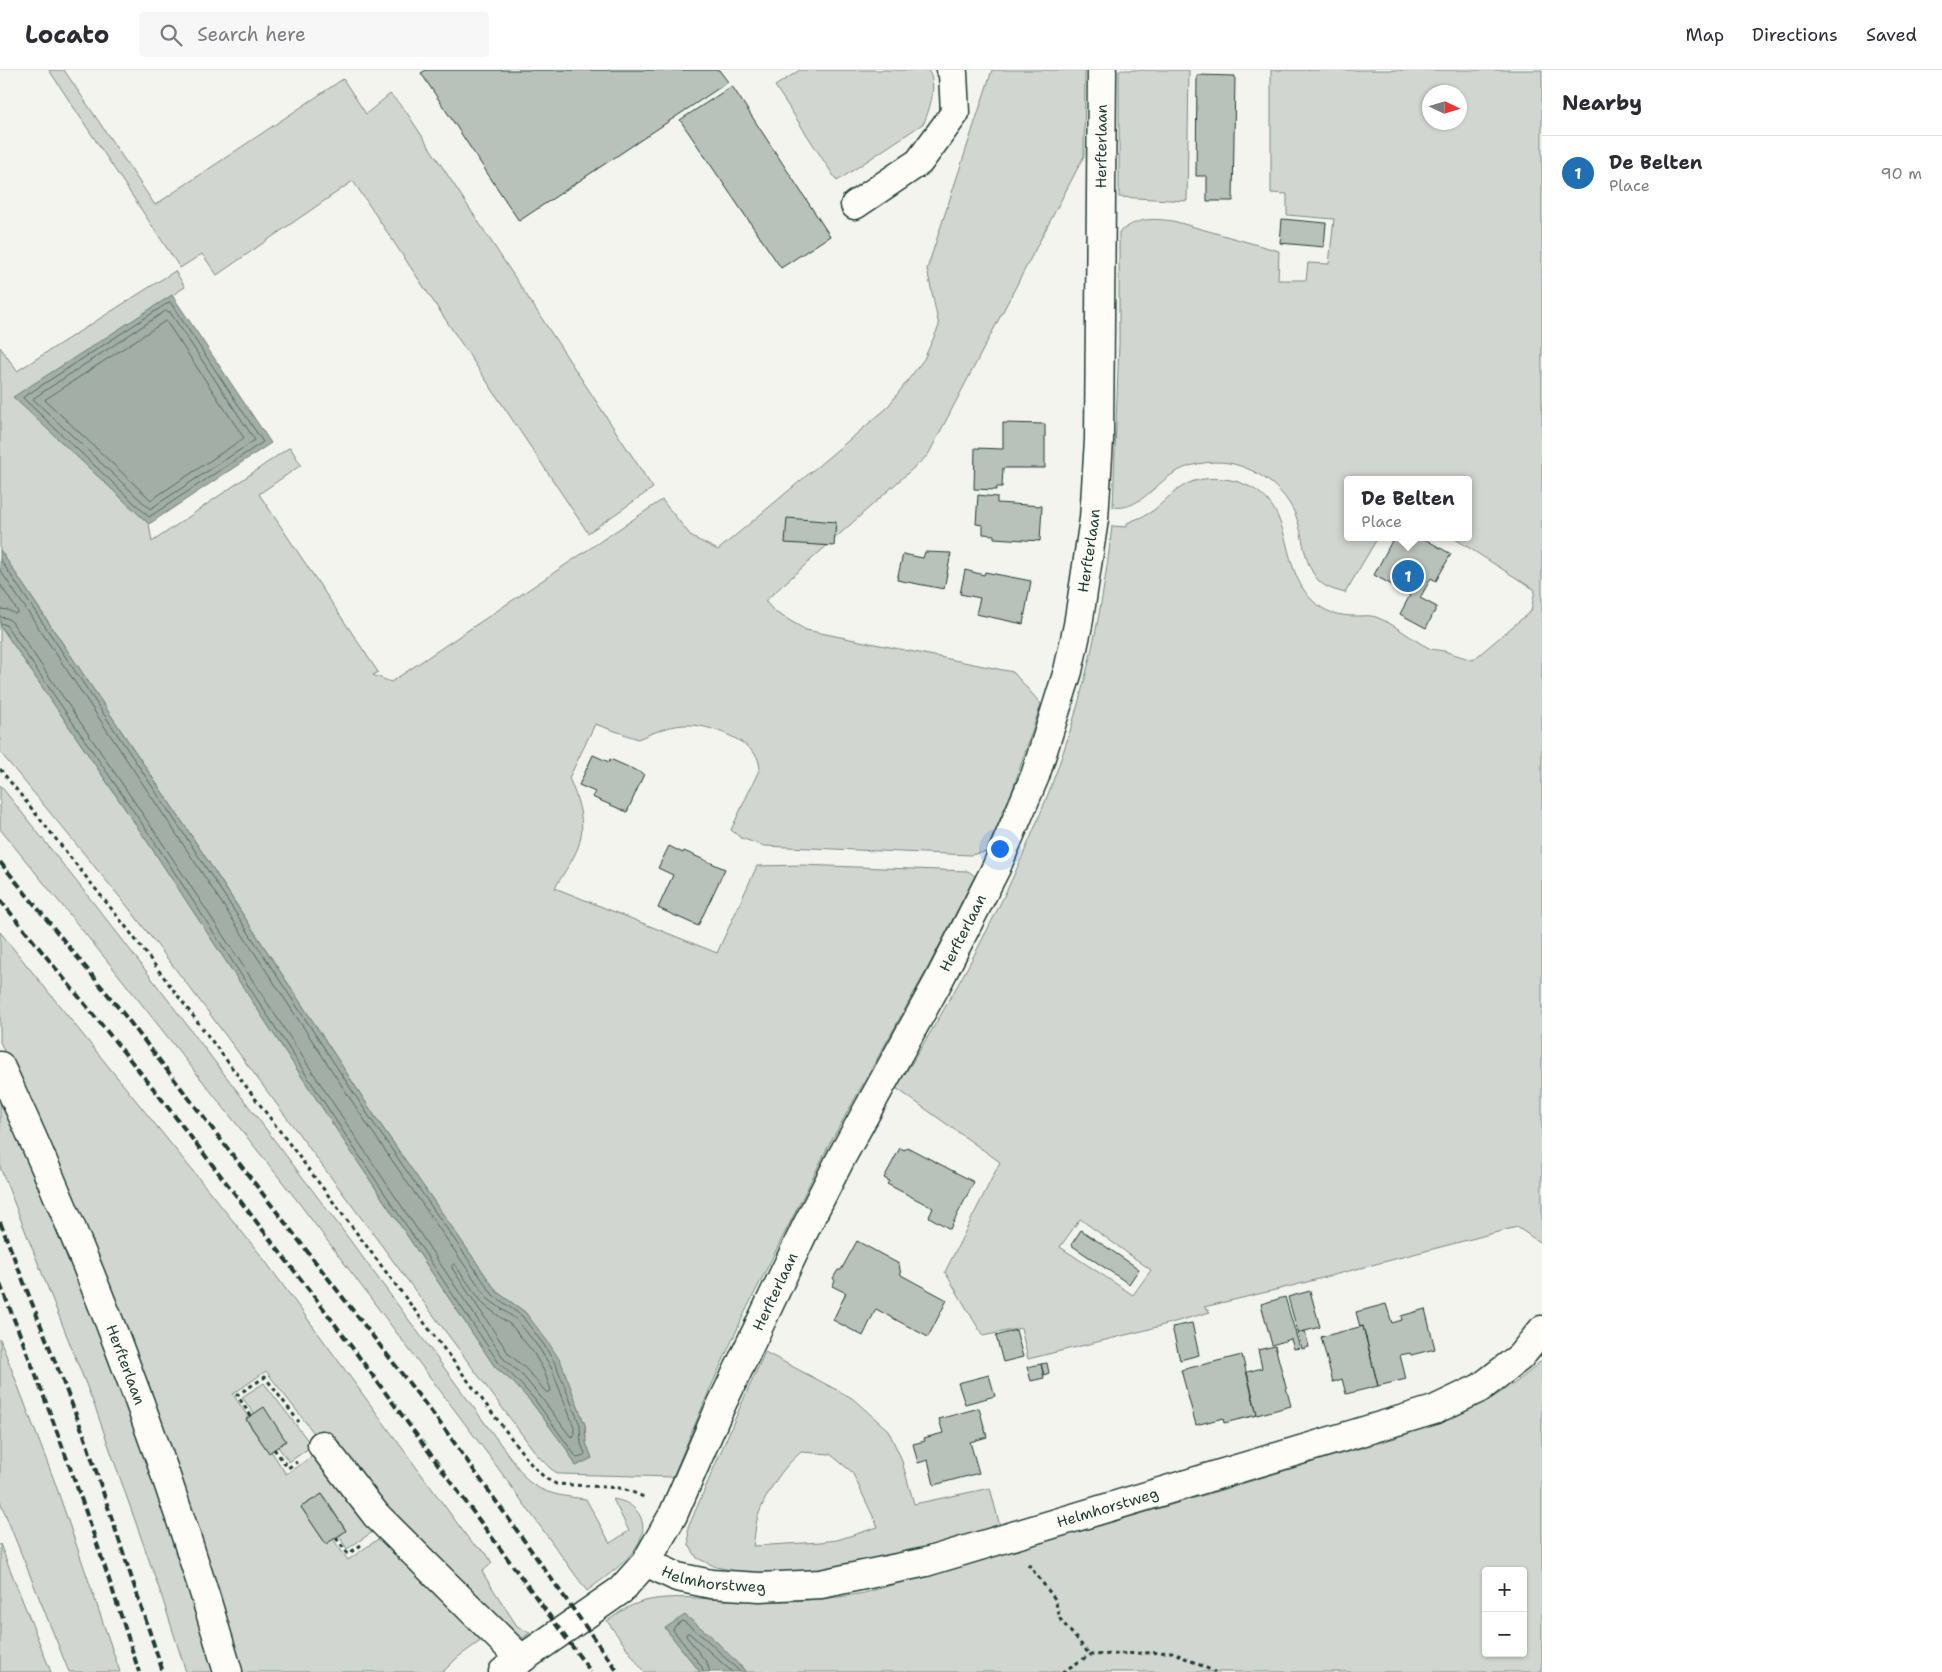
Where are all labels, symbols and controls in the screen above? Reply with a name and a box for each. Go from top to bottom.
search box [139,12,489,57]
text: Locato [25,19,109,51]
icon: search [157,21,185,49]
text: Search here [197,22,306,47]
text: Map [1686,23,1724,47]
text: Directions [1752,23,1838,47]
text: Saved [1866,23,1917,47]
north arrow [1422,85,1467,130]
text: Nearby [1562,89,1642,117]
street label: Herfterlaan [1091,104,1112,189]
text: De Belten [1609,150,1702,175]
text: 1 [1574,163,1582,184]
text: 90 m [1881,163,1922,184]
text: Place [1609,175,1650,196]
popup [1344,476,1472,541]
text: De Belten [1361,486,1455,511]
street label: Herfterlaan [1073,508,1105,594]
text: Place [1361,511,1402,532]
pin: 1 [1392,557,1424,595]
your location [987,836,1013,862]
street label: Herfterlaan [935,891,991,975]
street label: Herfterlaan [748,1249,802,1334]
street label: Herfterlaan [101,1322,150,1408]
street label: Helmhorstweg [1054,1483,1161,1532]
street label: Helmhorstweg [658,1561,766,1597]
map controls [1482,1567,1527,1657]
button: + [1482,1567,1527,1612]
button: − [1482,1612,1527,1657]

